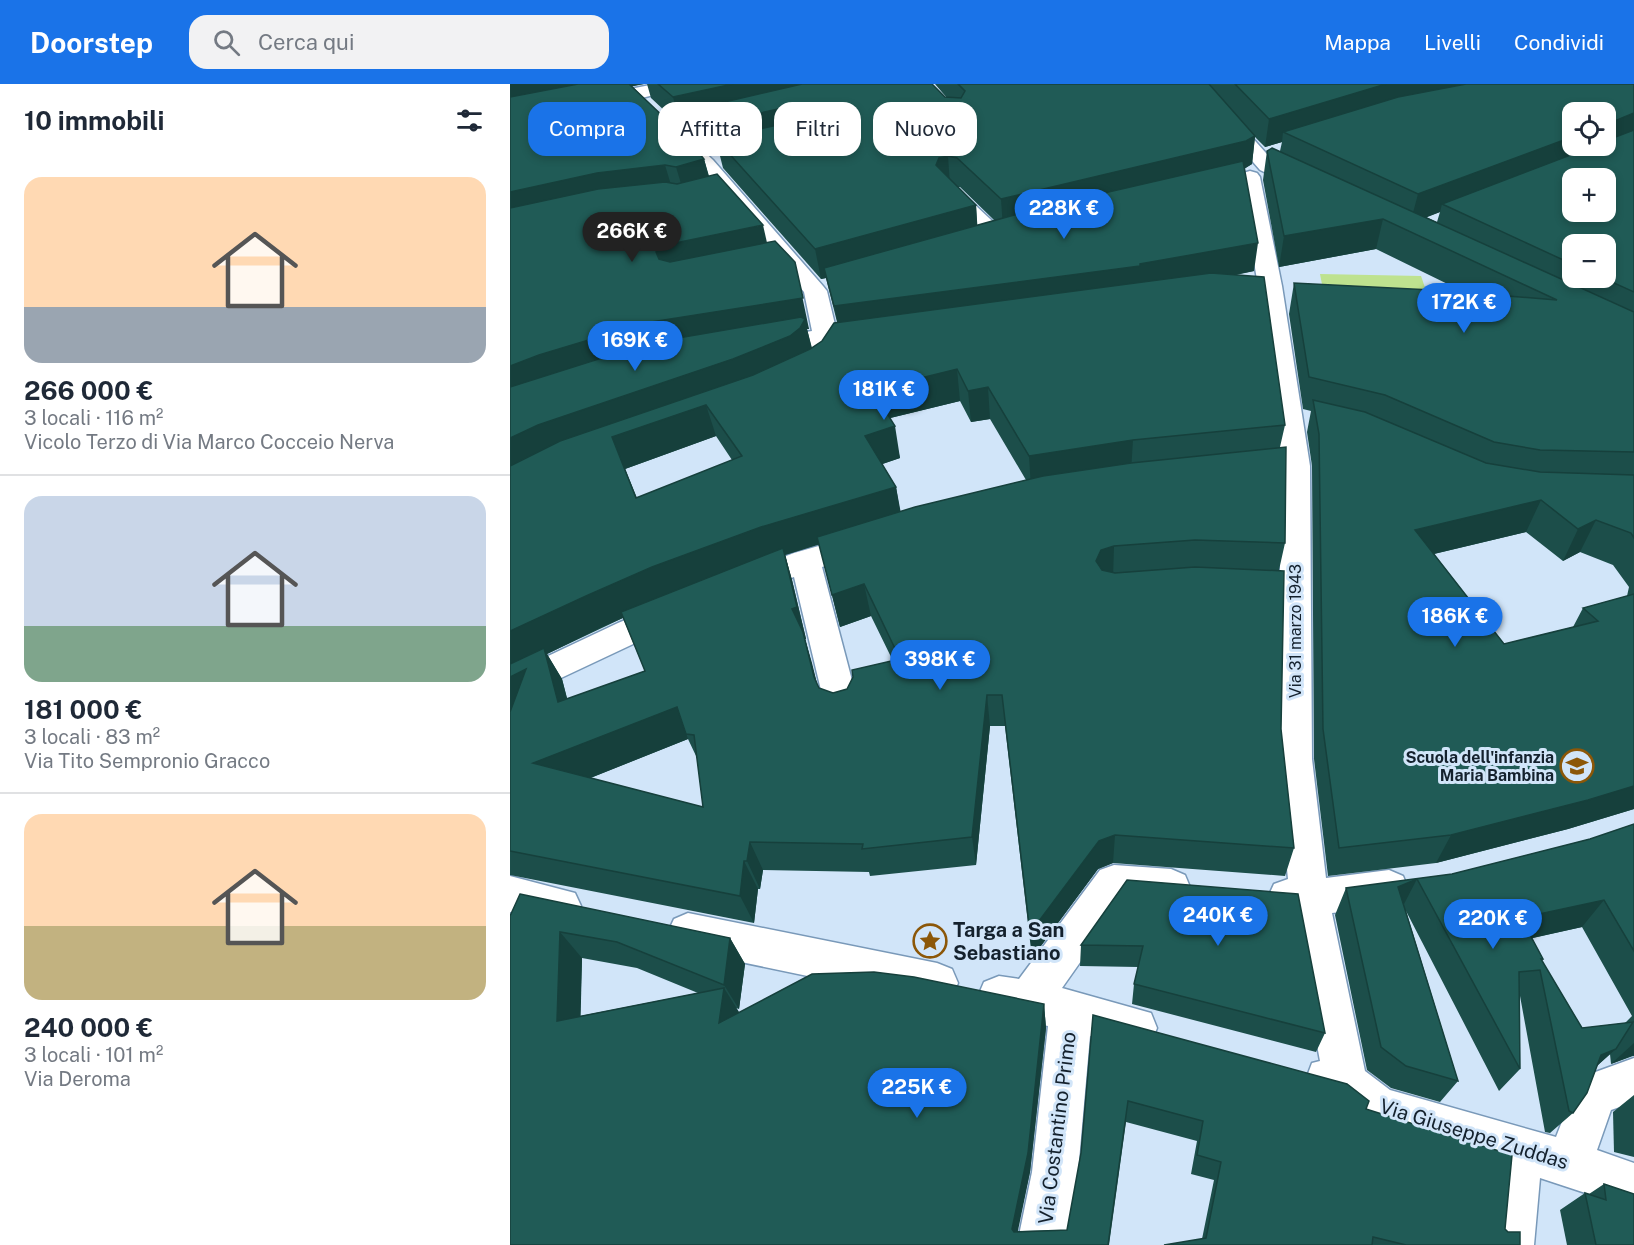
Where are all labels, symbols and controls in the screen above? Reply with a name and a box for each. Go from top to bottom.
search box [189,15,609,69]
text: Doorstep [30,26,153,59]
icon: search [210,26,243,59]
text: Cerca qui [258,29,354,55]
text: Mappa [1324,30,1391,55]
text: Livelli [1424,30,1481,55]
text: Condividi [1514,30,1604,55]
chip: Compra [528,102,646,156]
chip: Affitta [658,102,762,156]
chip: Filtri [774,102,861,156]
chip: Nuovo [873,102,977,156]
map controls [1562,102,1616,288]
button: locate [1562,102,1616,156]
icon: filters [453,104,486,137]
text: 10 immobili [24,105,165,136]
button: + [1562,168,1616,222]
pin: 228K € [1015,189,1113,240]
text: 228K € [1029,196,1099,220]
pin: 266K € [583,212,681,263]
icon: home [201,216,309,324]
text: 266K € [597,219,667,243]
button: − [1562,234,1616,288]
pin: 172K € [1415,283,1513,334]
text: 172K € [1431,290,1497,314]
pin: 169K € [586,321,684,372]
text: 169K € [602,328,668,352]
pin: 181K € [835,370,933,421]
text: 266 000 € [24,375,154,406]
text: 181K € [853,377,915,401]
text: 3 locali · 116 m² [24,406,163,430]
text: Vicolo Terzo di Via Marco Cocceio Nerva [24,430,394,454]
icon: home [201,535,309,643]
street label: Via 31 marzo 1943 [1286,564,1305,698]
pin: 186K € [1406,597,1504,648]
text: 186K € [1421,604,1489,628]
pin: 398K € [891,640,989,691]
text: 398K € [904,647,976,671]
text: 181 000 € [24,694,142,725]
text: 3 locali · 83 m² [24,725,160,749]
place label: Scuola dell'infanzia Maria Bambina [1405,748,1554,785]
school or university icon: Scuola dell'infanzia Maria Bambina [1559,748,1595,784]
text: Via Tito Sempronio Gracco [24,749,270,773]
icon: home [201,853,309,961]
pin: 240K € [1169,896,1267,947]
pin: 220K € [1444,899,1542,950]
text: 240K € [1183,903,1253,927]
text: 220K € [1458,906,1528,930]
place label: Targa a San Sebastiano [953,918,1064,965]
place icon: Targa a San Sebastiano [912,923,948,959]
text: 240 000 € [24,1012,153,1043]
street label: Via Costantino Primo [1033,1030,1081,1226]
text: 3 locali · 101 m² [24,1043,163,1067]
text: Via Deroma [24,1067,131,1091]
pin: 225K € [868,1068,966,1119]
text: 225K € [882,1075,952,1099]
street label: Via Giuseppe Zuddas [1377,1094,1571,1174]

